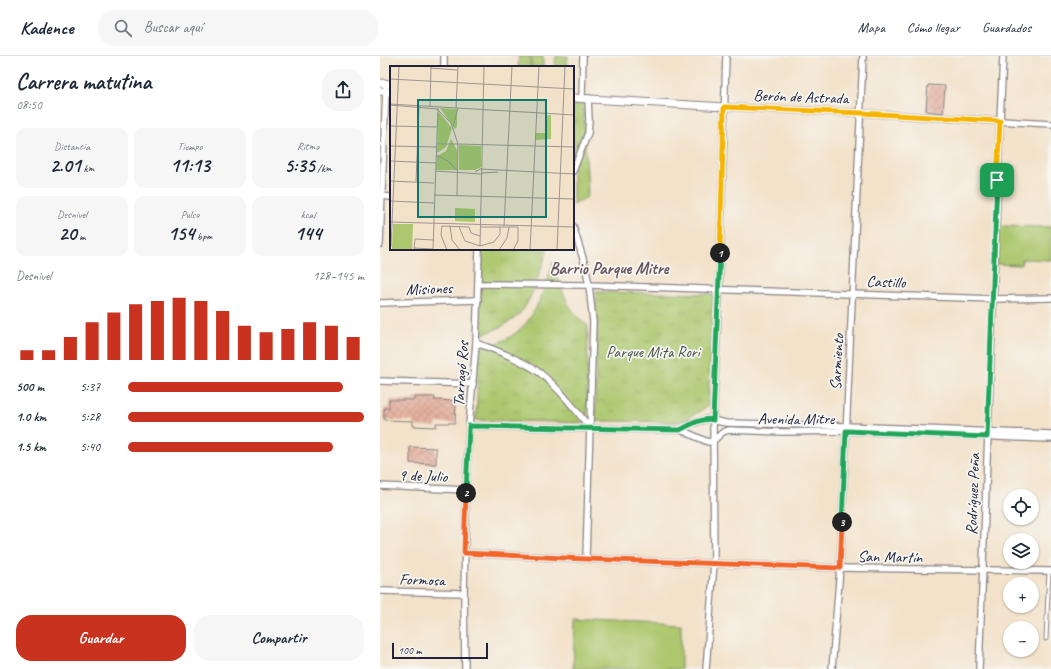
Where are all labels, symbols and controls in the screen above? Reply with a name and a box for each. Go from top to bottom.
search box [98,10,378,46]
text: Kadence [20,16,74,40]
icon: search [112,17,134,39]
text: Buscar aquí [144,18,202,37]
text: Mapa [858,19,885,36]
text: Cómo llegar [907,19,960,36]
text: Guardados [982,19,1031,36]
inset map [390,66,574,250]
text: Carrera matutina [16,68,151,96]
button: share [322,69,364,111]
street label: Berón de Astrada [753,85,850,109]
text: 08:50 [16,97,42,113]
text: Distancia [54,139,90,153]
text: Tiempo [178,139,202,153]
text: Ritmo [297,139,319,153]
text: 2.01 [50,153,81,178]
text: 11:13 [170,153,210,178]
text: 5:35 [284,153,315,178]
text: km [81,161,94,175]
text: /km [315,161,332,175]
pin [980,163,1014,197]
icon: arrive [986,169,1008,191]
text: Desnivel [57,207,87,221]
text: Pulso [181,207,199,221]
text: kcal [301,207,315,221]
text: 20 [59,221,77,246]
text: 154 [168,221,194,246]
text: 144 [295,221,322,246]
text: m [77,229,85,243]
text: bpm [194,229,212,243]
pin: 1 [710,243,730,263]
text: 1 [718,246,722,260]
district label: Barrio Parque Mitre [549,258,670,279]
text: Desnivel [16,268,51,284]
text: 128–145 m [313,268,364,284]
street label: Castillo [866,271,907,293]
street label: Misiones [405,278,454,300]
street label: Sarmiento [826,332,849,391]
street label: Tarragó Ros [449,339,473,407]
park label: Parque Mita Rori [606,342,702,362]
text: 500 m [16,379,44,395]
text: 5:37 [80,379,100,395]
text: 1.0 km [16,409,46,425]
text: 5:28 [80,409,100,425]
street label: Avenida Mitre [758,409,836,429]
text: 1.5 km [16,439,46,455]
text: 5:40 [80,439,100,455]
street label: Rodríguez Peña [962,452,984,535]
street label: 9 de Julio [398,465,449,487]
pin: 2 [456,483,476,503]
text: 2 [464,486,468,500]
map controls [1003,489,1039,657]
button: locate [1003,489,1039,525]
pin: 3 [832,512,852,532]
text: 3 [840,515,844,529]
button: layers [1003,533,1039,569]
street label: San Martín [857,546,923,568]
street label: Formosa [399,569,447,591]
button: + [1003,577,1039,613]
button: Guardar [16,615,186,661]
button: Compartir [194,615,364,661]
button: − [1003,621,1039,657]
scale bar [392,641,488,660]
text: 100 m [398,643,422,657]

